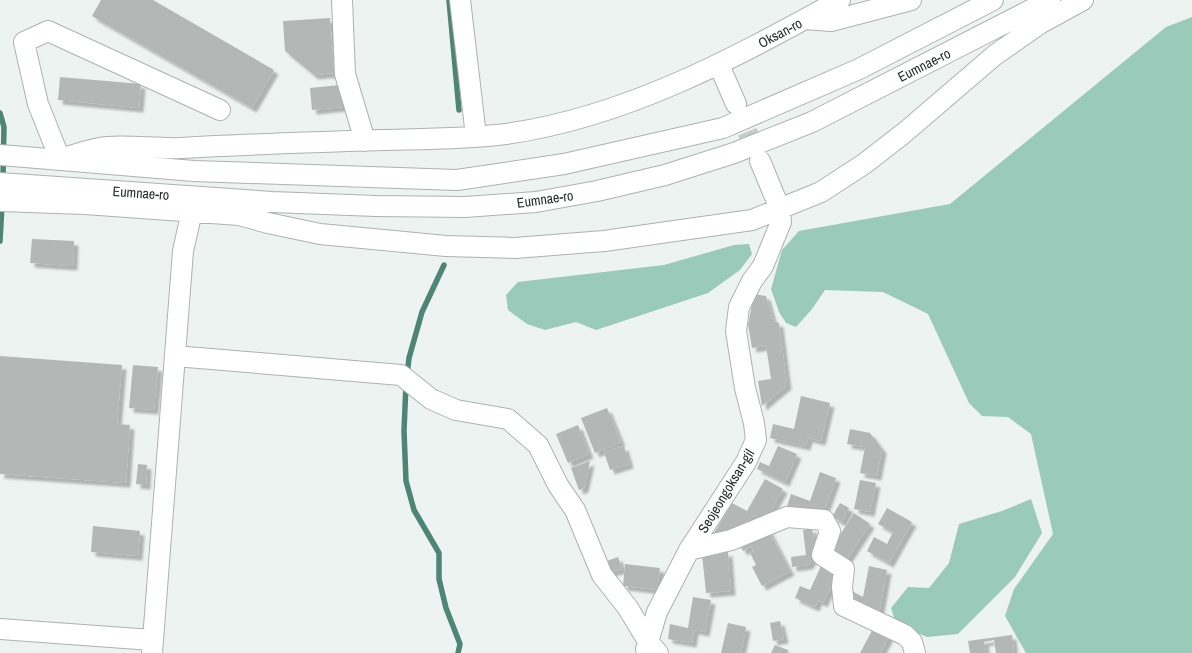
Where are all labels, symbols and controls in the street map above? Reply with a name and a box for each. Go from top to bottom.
street label: Oksan-ro [755,14,805,52]
street label: Eumnae-ro [895,44,953,86]
street label: Eumnae-ro [112,182,170,204]
street label: Eumnae-ro [516,186,574,212]
street label: Seojeongoksan-gil [694,446,758,536]

